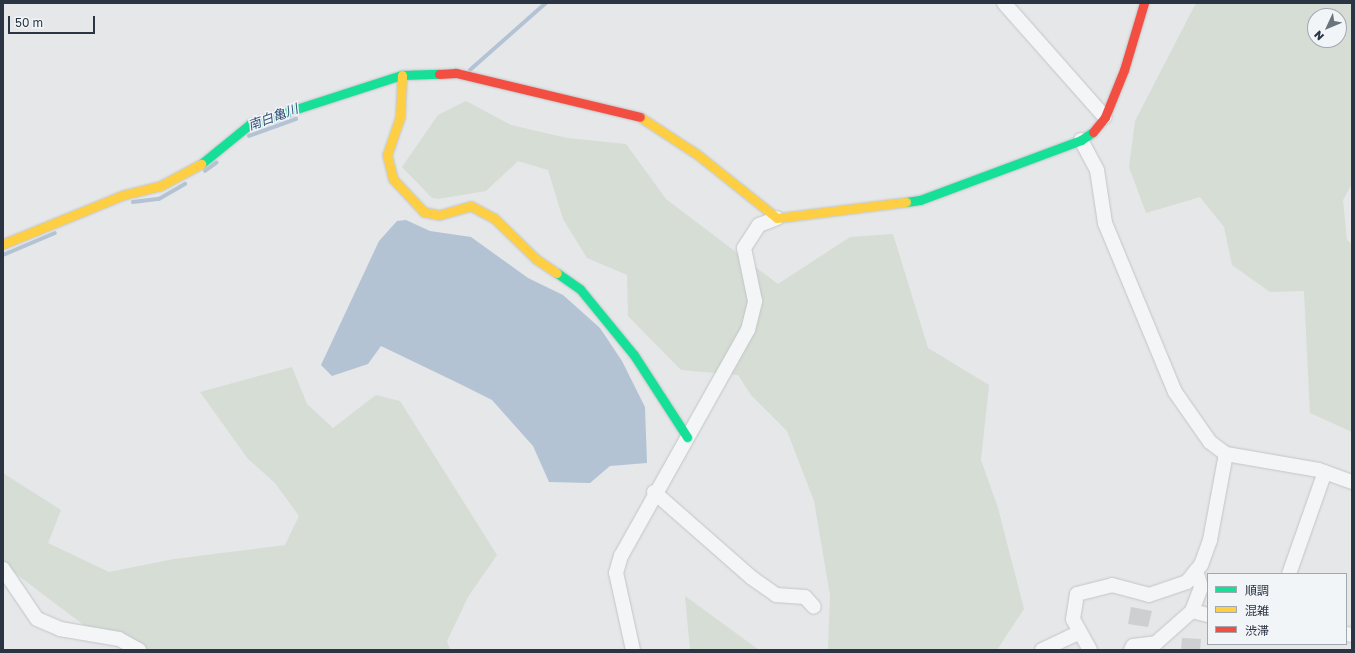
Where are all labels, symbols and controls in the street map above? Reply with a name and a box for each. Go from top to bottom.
scale bar [10,8,97,34]
north arrow [1307,8,1347,48]
text: 50 m [15,15,43,30]
text: N [1311,28,1326,44]
water label: 南白亀川 [246,101,300,133]
legend [1207,573,1347,645]
text: 順調 [1245,583,1269,598]
text: 混雑 [1245,603,1269,618]
text: 渋滞 [1245,623,1269,638]

